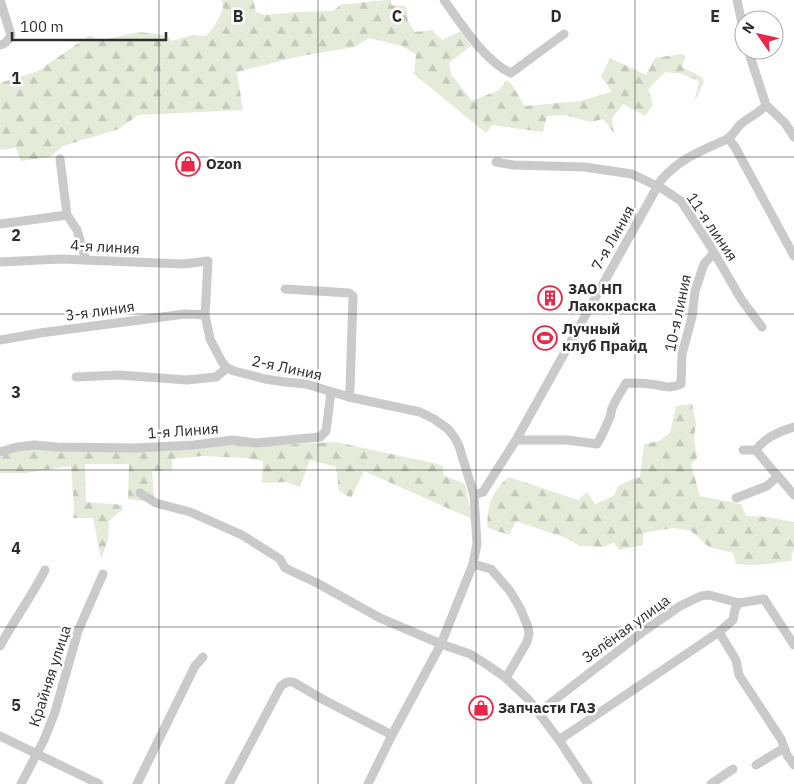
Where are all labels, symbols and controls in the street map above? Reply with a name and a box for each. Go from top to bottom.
text: B [233,6,244,26]
text: C [392,6,402,26]
text: D [550,6,562,26]
text: E [710,6,720,26]
scale bar [12,10,166,42]
north arrow [734,10,784,60]
text: 100 m [20,17,64,36]
text: N [738,18,759,37]
text: 1 [11,68,21,88]
shop icon: Ozon [175,151,201,177]
place label: Ozon [206,154,242,173]
street label: 11-я линия [683,189,742,265]
street label: 7-я Линия [587,202,638,274]
text: 2 [11,225,21,245]
street label: 4-я линия [70,235,140,258]
street label: 10-я линия [660,273,695,353]
place label: ЗАО НП Лакокраска [568,279,657,315]
building icon: ЗАО НП Лакокраска [537,285,563,311]
street label: 3-я линия [64,296,136,325]
place label: Лучный клуб Прайд [562,319,648,355]
sports icon: Лучный клуб Прайд [532,325,558,351]
street label: 2-я Линия [250,351,324,384]
text: 3 [11,382,21,402]
street label: 1-я Линия [147,419,219,442]
text: 4 [11,538,21,558]
street label: Зелёная улица [578,590,673,667]
street label: Крайняя улица [24,623,75,729]
text: 5 [11,695,21,715]
shop icon: Запчасти ГАЗ [468,695,494,721]
place label: Запчасти ГАЗ [498,698,596,717]

